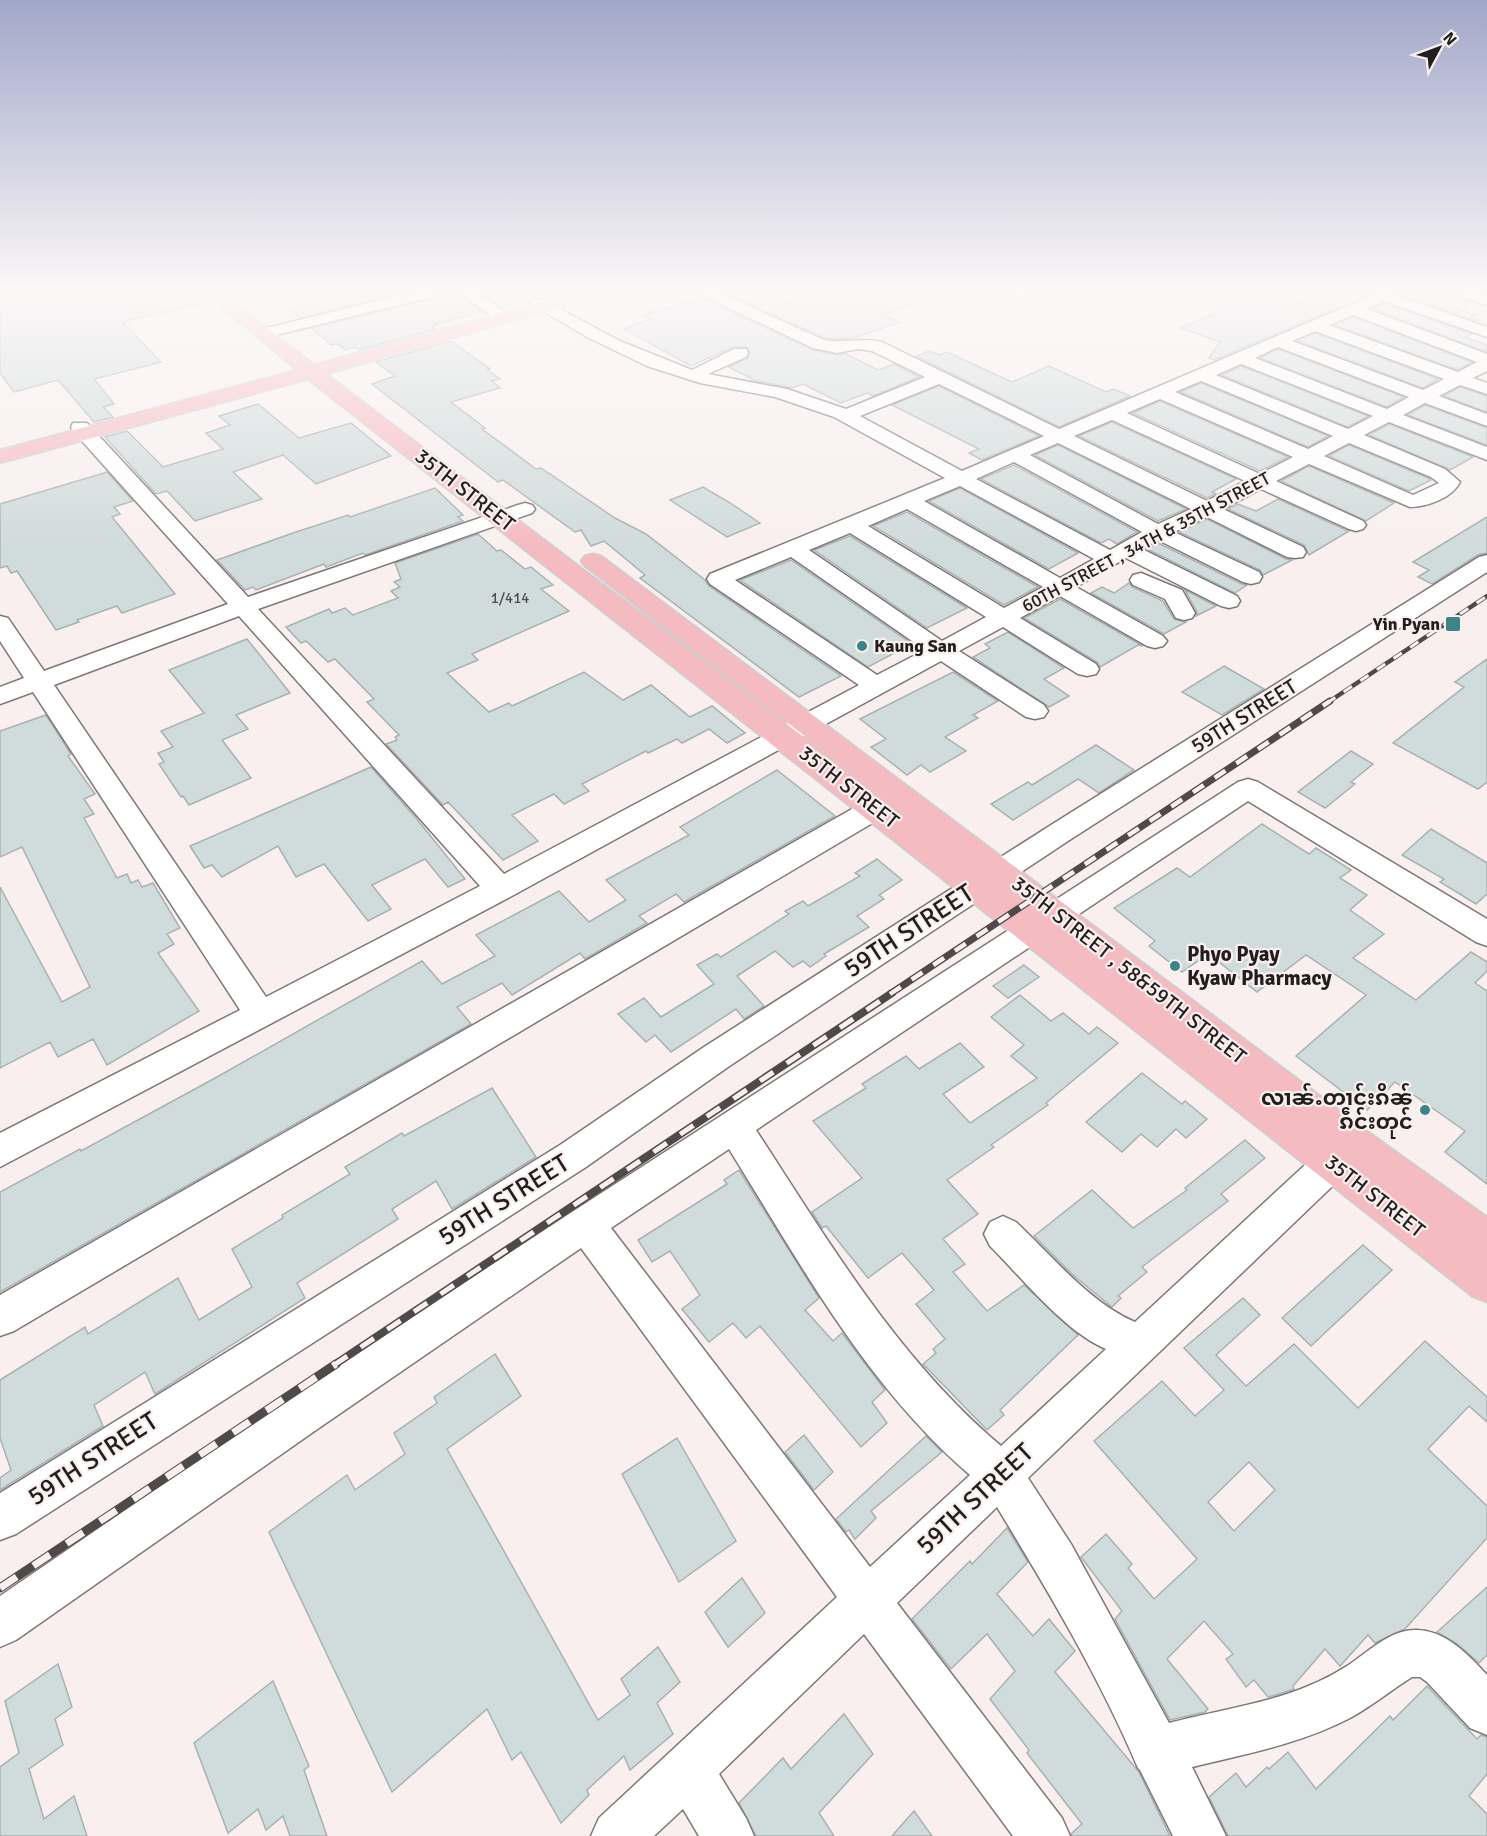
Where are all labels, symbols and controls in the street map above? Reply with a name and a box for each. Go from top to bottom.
north arrow [1409,18,1469,78]
text: N [1438,28,1461,50]
street label: 35TH STREET [410,443,521,538]
street label: 60TH STREET , 34TH & 35TH STREET [1018,467,1274,617]
house number: 1/414 [491,589,529,607]
place label: Yin Pyan [1372,613,1440,635]
marker: Yin Pyan [1444,615,1462,633]
place label: Kaung San [874,635,957,657]
marker: Kaung San [855,639,869,653]
street label: 59TH STREET [1186,673,1302,759]
street label: 35TH STREET [794,740,905,835]
street label: 35TH STREET , 58&59TH STREET [1007,870,1252,1070]
street label: 59TH STREET [838,877,980,985]
place label: Phyo Pyay Kyaw Pharmacy [1187,941,1332,991]
marker: Phyo Pyay Kyaw Pharmacy [1168,959,1182,973]
place label: လၢၼ်ႉတၢင်းၵိၼ် ၵဵင်းတုင် [1261,1082,1413,1139]
marker: လၢၼ်ႉတၢင်းၵိၼ် ၵဵင်းတုင် [1418,1103,1432,1117]
street label: 59TH STREET [433,1147,576,1253]
street label: 35TH STREET [1320,1149,1431,1244]
street label: 59TH STREET [22,1405,164,1513]
street label: 59TH STREET [910,1437,1040,1561]

